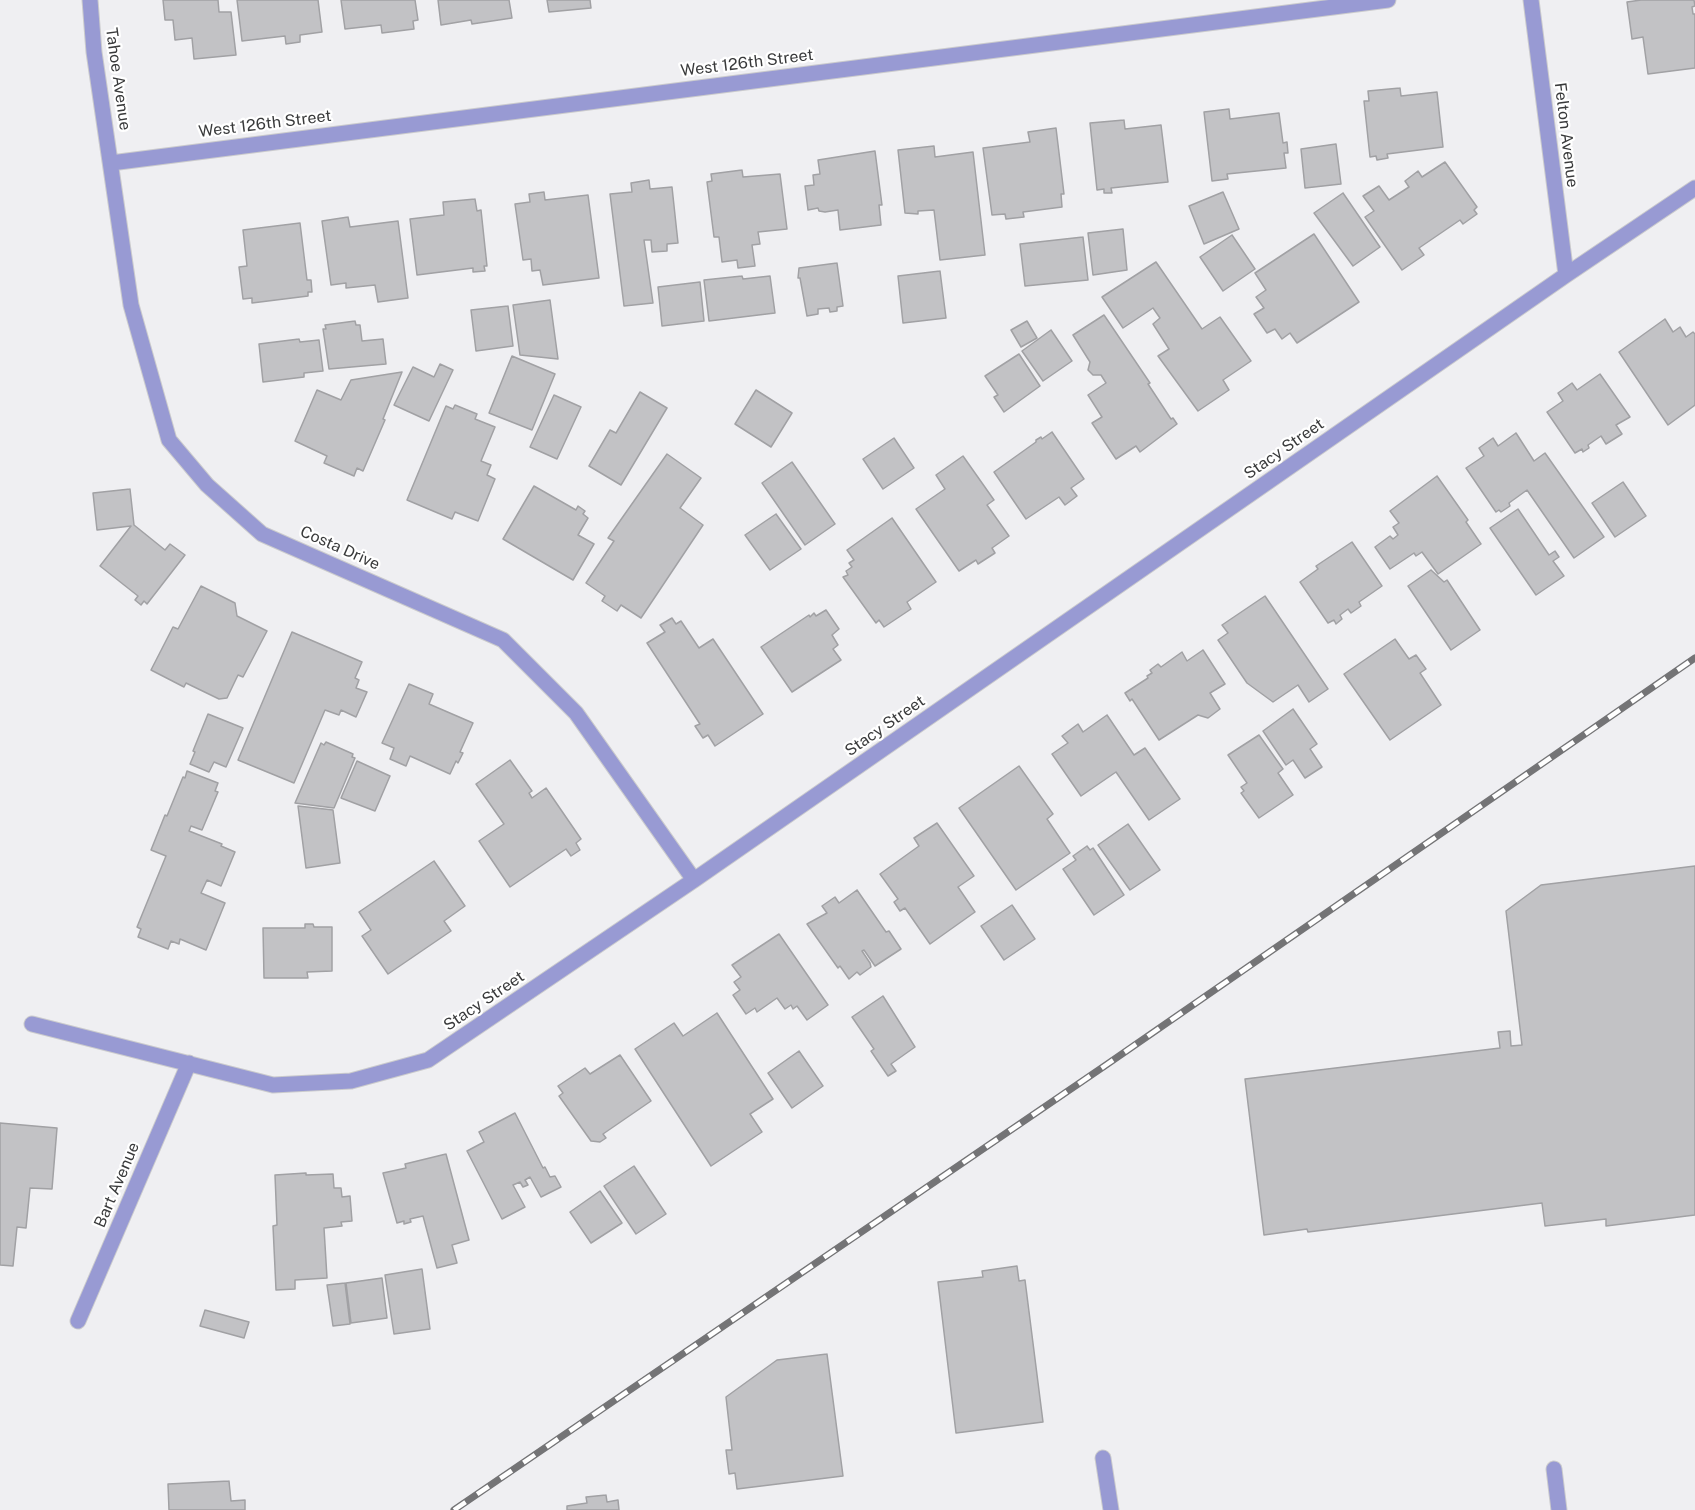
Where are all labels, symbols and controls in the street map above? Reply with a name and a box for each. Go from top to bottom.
street label: Tahoe Avenue [101,26,135,132]
street label: West 126th Street [680,45,814,81]
street label: Felton Avenue [1550,81,1582,189]
street label: West 126th Street [198,106,332,142]
street label: Stacy Street [1240,414,1328,484]
street label: Costa Drive [297,522,383,574]
street label: Stacy Street [841,691,929,761]
street label: Stacy Street [440,967,528,1035]
street label: Bart Avenue [90,1140,144,1230]

